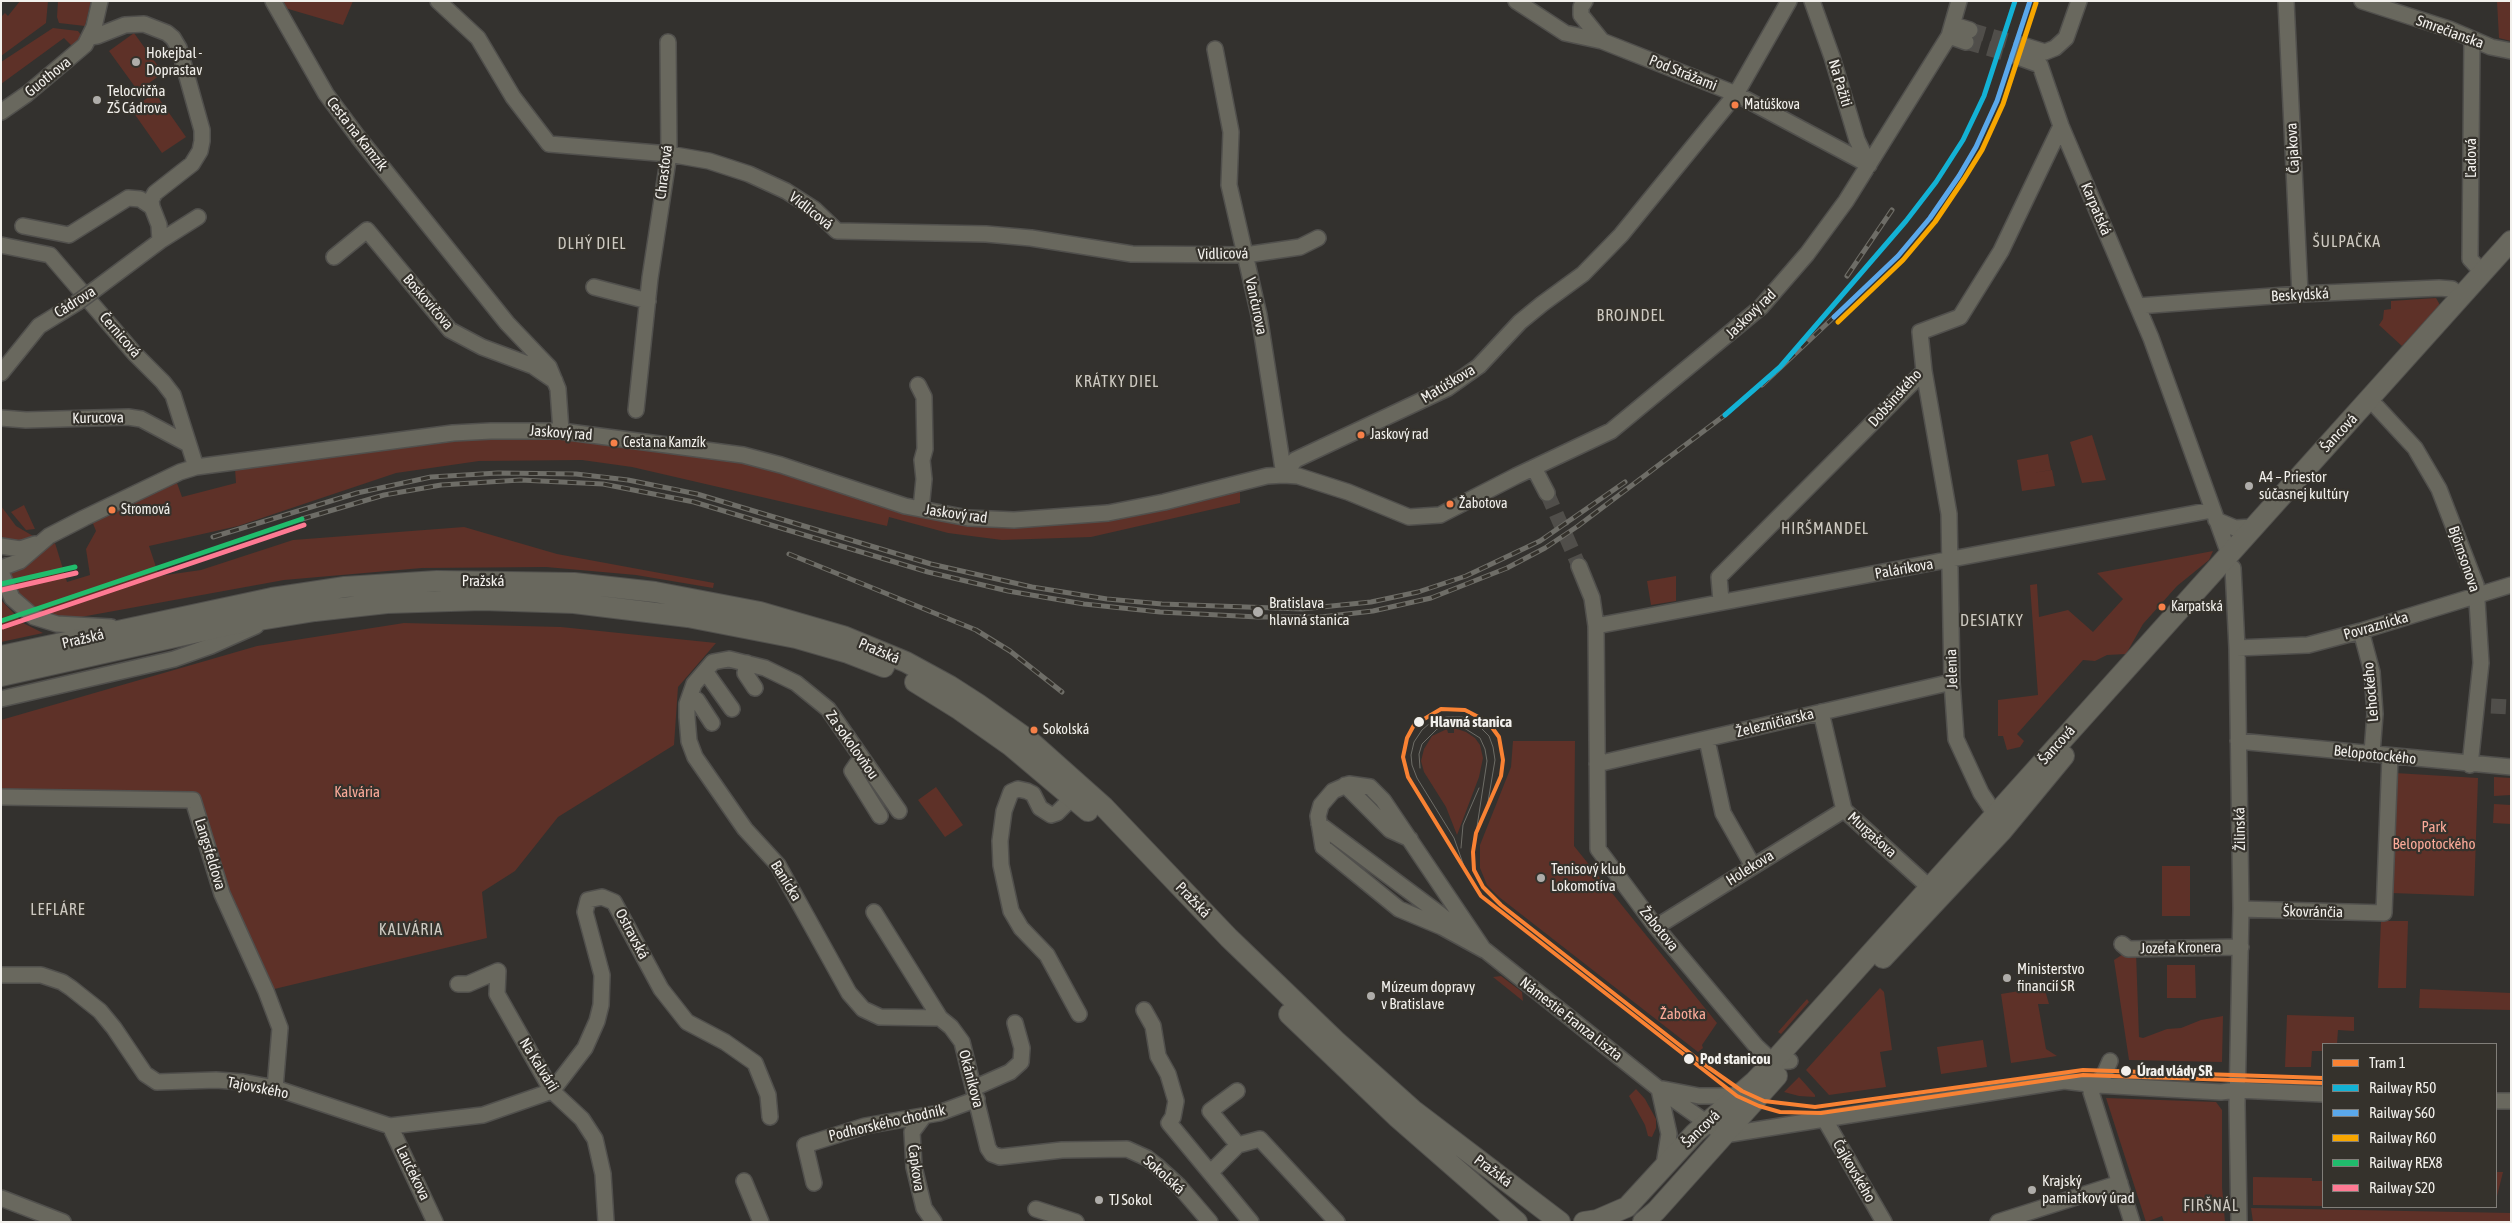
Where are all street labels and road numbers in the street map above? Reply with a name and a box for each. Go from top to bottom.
street label: Smrečianska [2414,12,2486,52]
street label: Pod Strážami [1646,51,1720,95]
street label: Guothova [21,53,75,101]
street label: Na Pažiti [1824,57,1856,109]
street label: Cesta na Kamzík [323,93,391,175]
street label: Čajakova [2283,122,2303,174]
street label: Ľadová [2462,138,2480,178]
street label: Chrasťová [652,144,676,200]
street label: Karpatská [2077,180,2115,238]
street label: Vidlicová [785,188,837,234]
street label: Vidlicová [1197,245,1249,263]
street label: Boskovičova [399,271,457,333]
street label: Vančurova [1241,276,1271,336]
street label: Cádrova [51,282,99,322]
street label: Beskydská [2271,284,2329,306]
street label: Jaskový rad [1722,286,1780,342]
street label: Černicová [95,309,145,361]
street label: Matúškova [1418,361,1478,407]
street label: Dobšinského [1864,365,1926,431]
street label: Kurucova [72,409,124,427]
street label: Šancová [2317,410,2361,456]
street label: Jaskový rad [529,422,593,444]
street label: Jaskový rad [924,501,988,527]
street label: Björnsonova [2444,524,2484,594]
street label: Palárikova [1873,555,1935,583]
street label: Pražská [462,572,504,590]
street label: Povraznícka [2341,608,2411,644]
street label: Pražská [60,625,106,653]
street label: Pražská [856,634,902,668]
street label: Jelenia [1942,649,1962,689]
street label: Lehockého [2359,661,2383,723]
street label: Železničiarska [1734,705,1816,741]
street label: Za sokolovňou [822,707,882,783]
street label: Šancová [2035,722,2079,768]
street label: Belopotockého [2333,742,2417,768]
street label: Žilinská [2231,807,2249,851]
street label: Murgašova [1844,808,1900,862]
street label: Langsfeldova [191,816,229,892]
street label: Holekova [1723,846,1777,890]
street label: Banícka [767,858,805,904]
street label: Pražská [1172,878,1214,922]
street label: Škovránčia [2283,902,2343,922]
street label: Žabotova [1636,903,1682,955]
street label: Ostravská [611,906,653,962]
street label: Jozefa Kronera [2140,938,2222,958]
street label: Námestie Franza Liszta [1516,973,1626,1065]
street label: Na Kalvárii [515,1035,563,1095]
street label: Okánikova [955,1048,987,1110]
street label: Tajovského [226,1073,290,1103]
street label: Podhorského chodník [827,1101,947,1145]
street label: Šancová [1678,1107,1724,1151]
street label: Čajkovského [1829,1136,1879,1206]
street label: Laučekova [392,1143,434,1203]
street label: Čapkova [904,1143,928,1193]
street label: Pražská [1471,1151,1515,1191]
street label: Sokolská [1140,1152,1188,1198]

